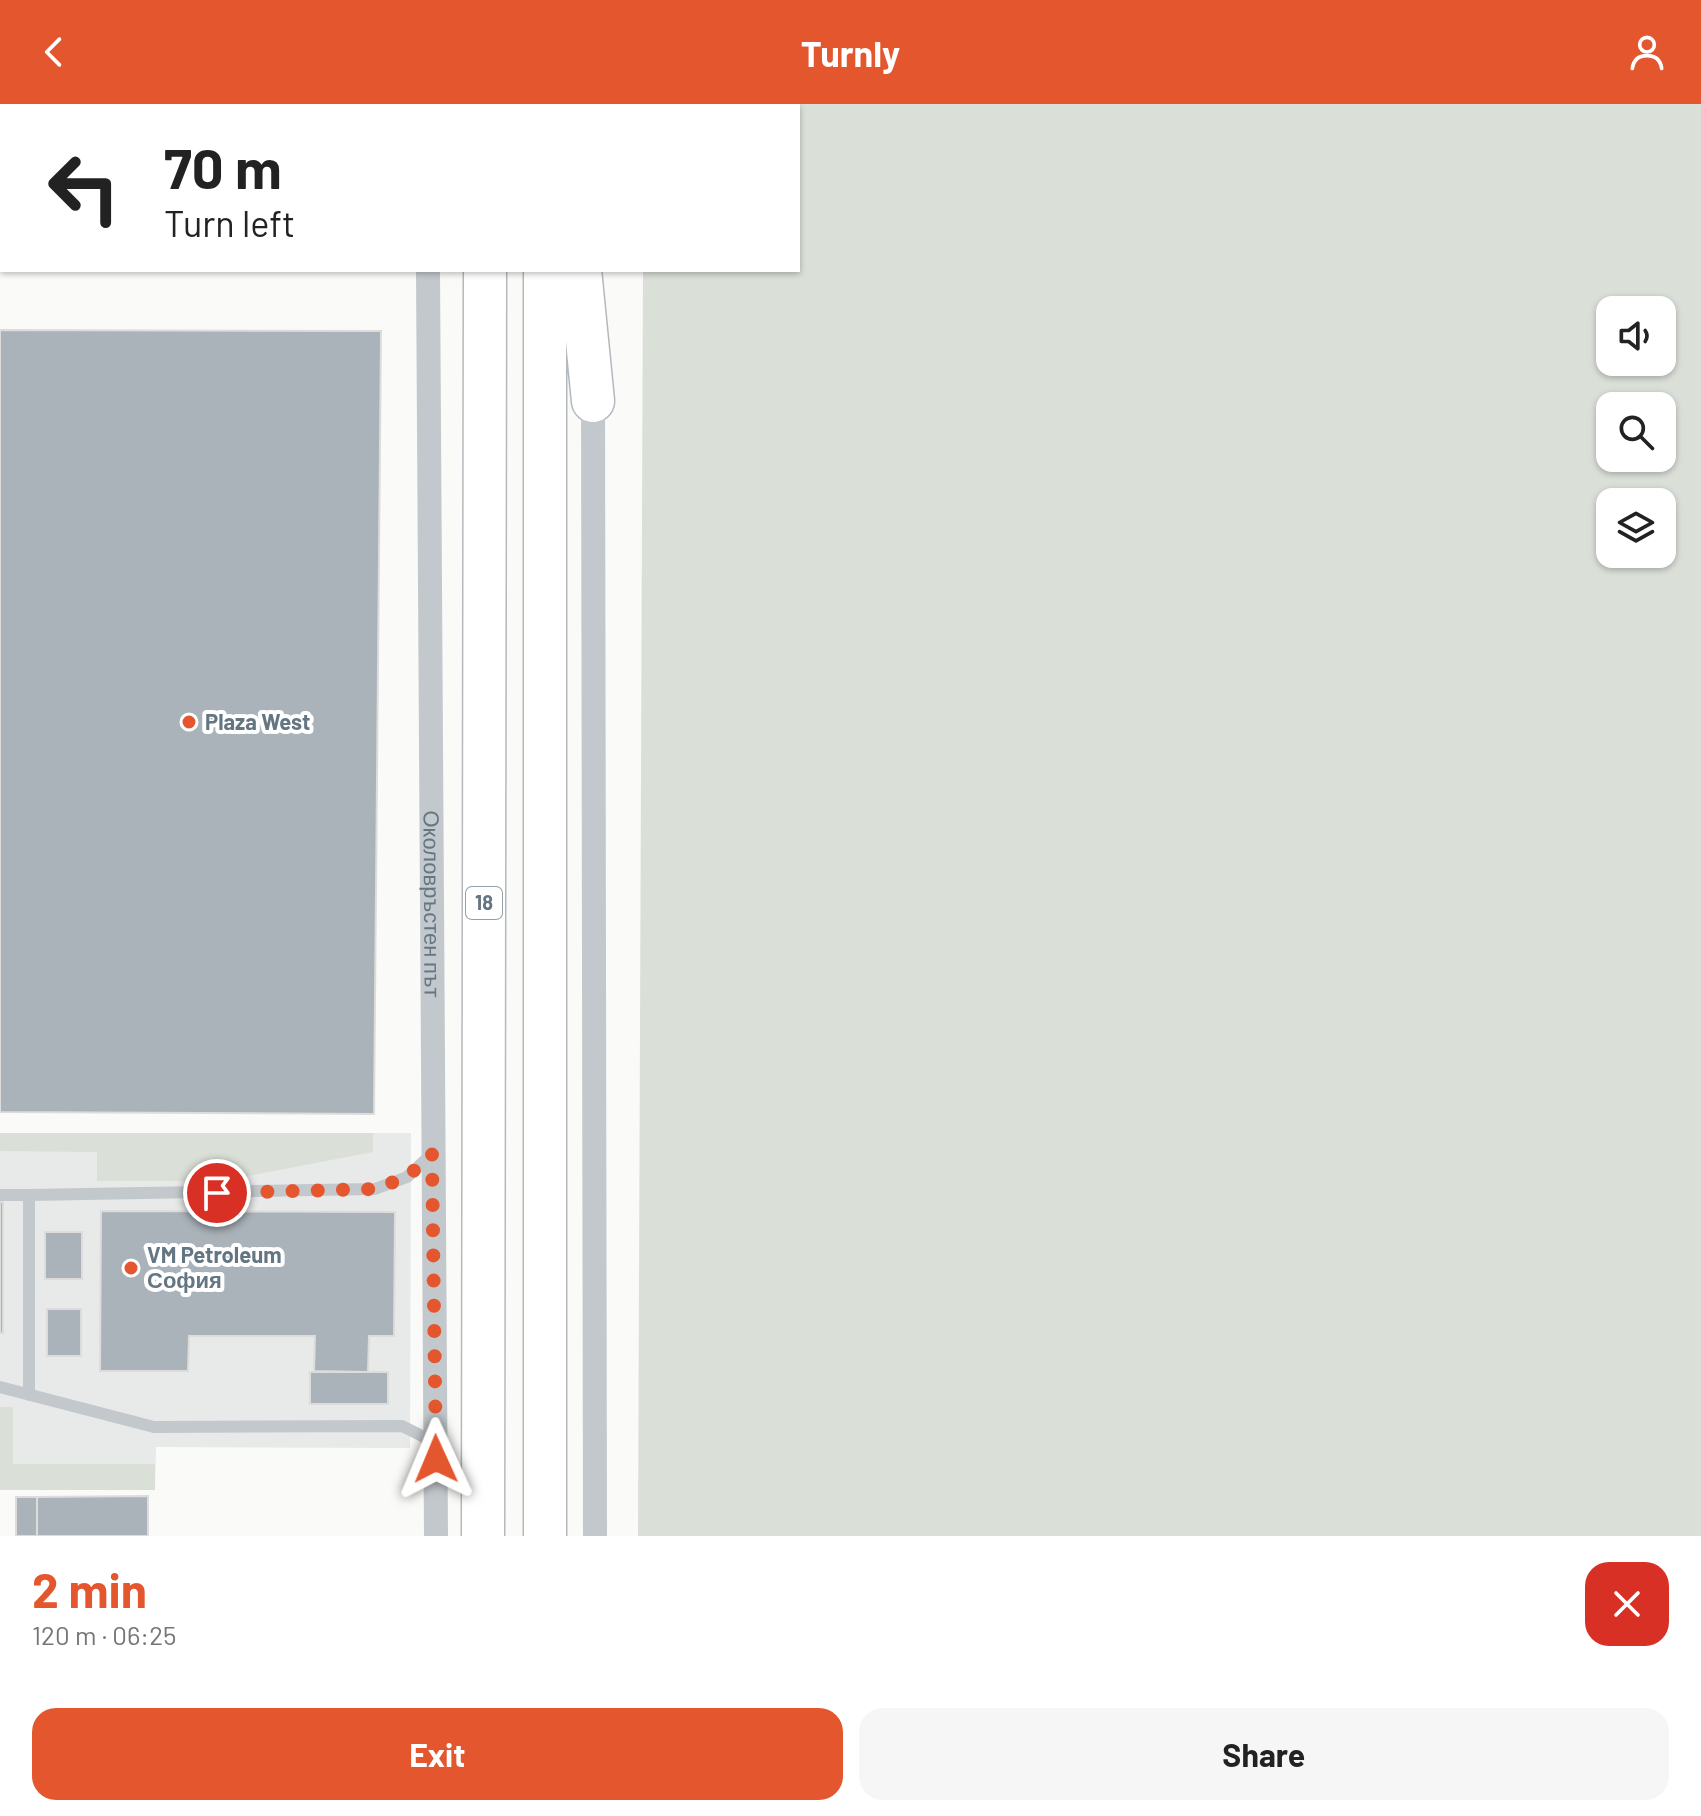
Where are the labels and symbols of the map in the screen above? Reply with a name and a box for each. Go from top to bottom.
place label: Plaza West [205,708,310,734]
marker: Plaza West [180,713,198,731]
street label: Околовръстен път [419,810,447,998]
road number: 18 [466,887,502,919]
pin [183,1159,251,1227]
place label: VM Petroleum София [147,1241,282,1293]
marker: VM Petroleum София [122,1259,140,1277]
position arrow [394,1417,478,1501]

